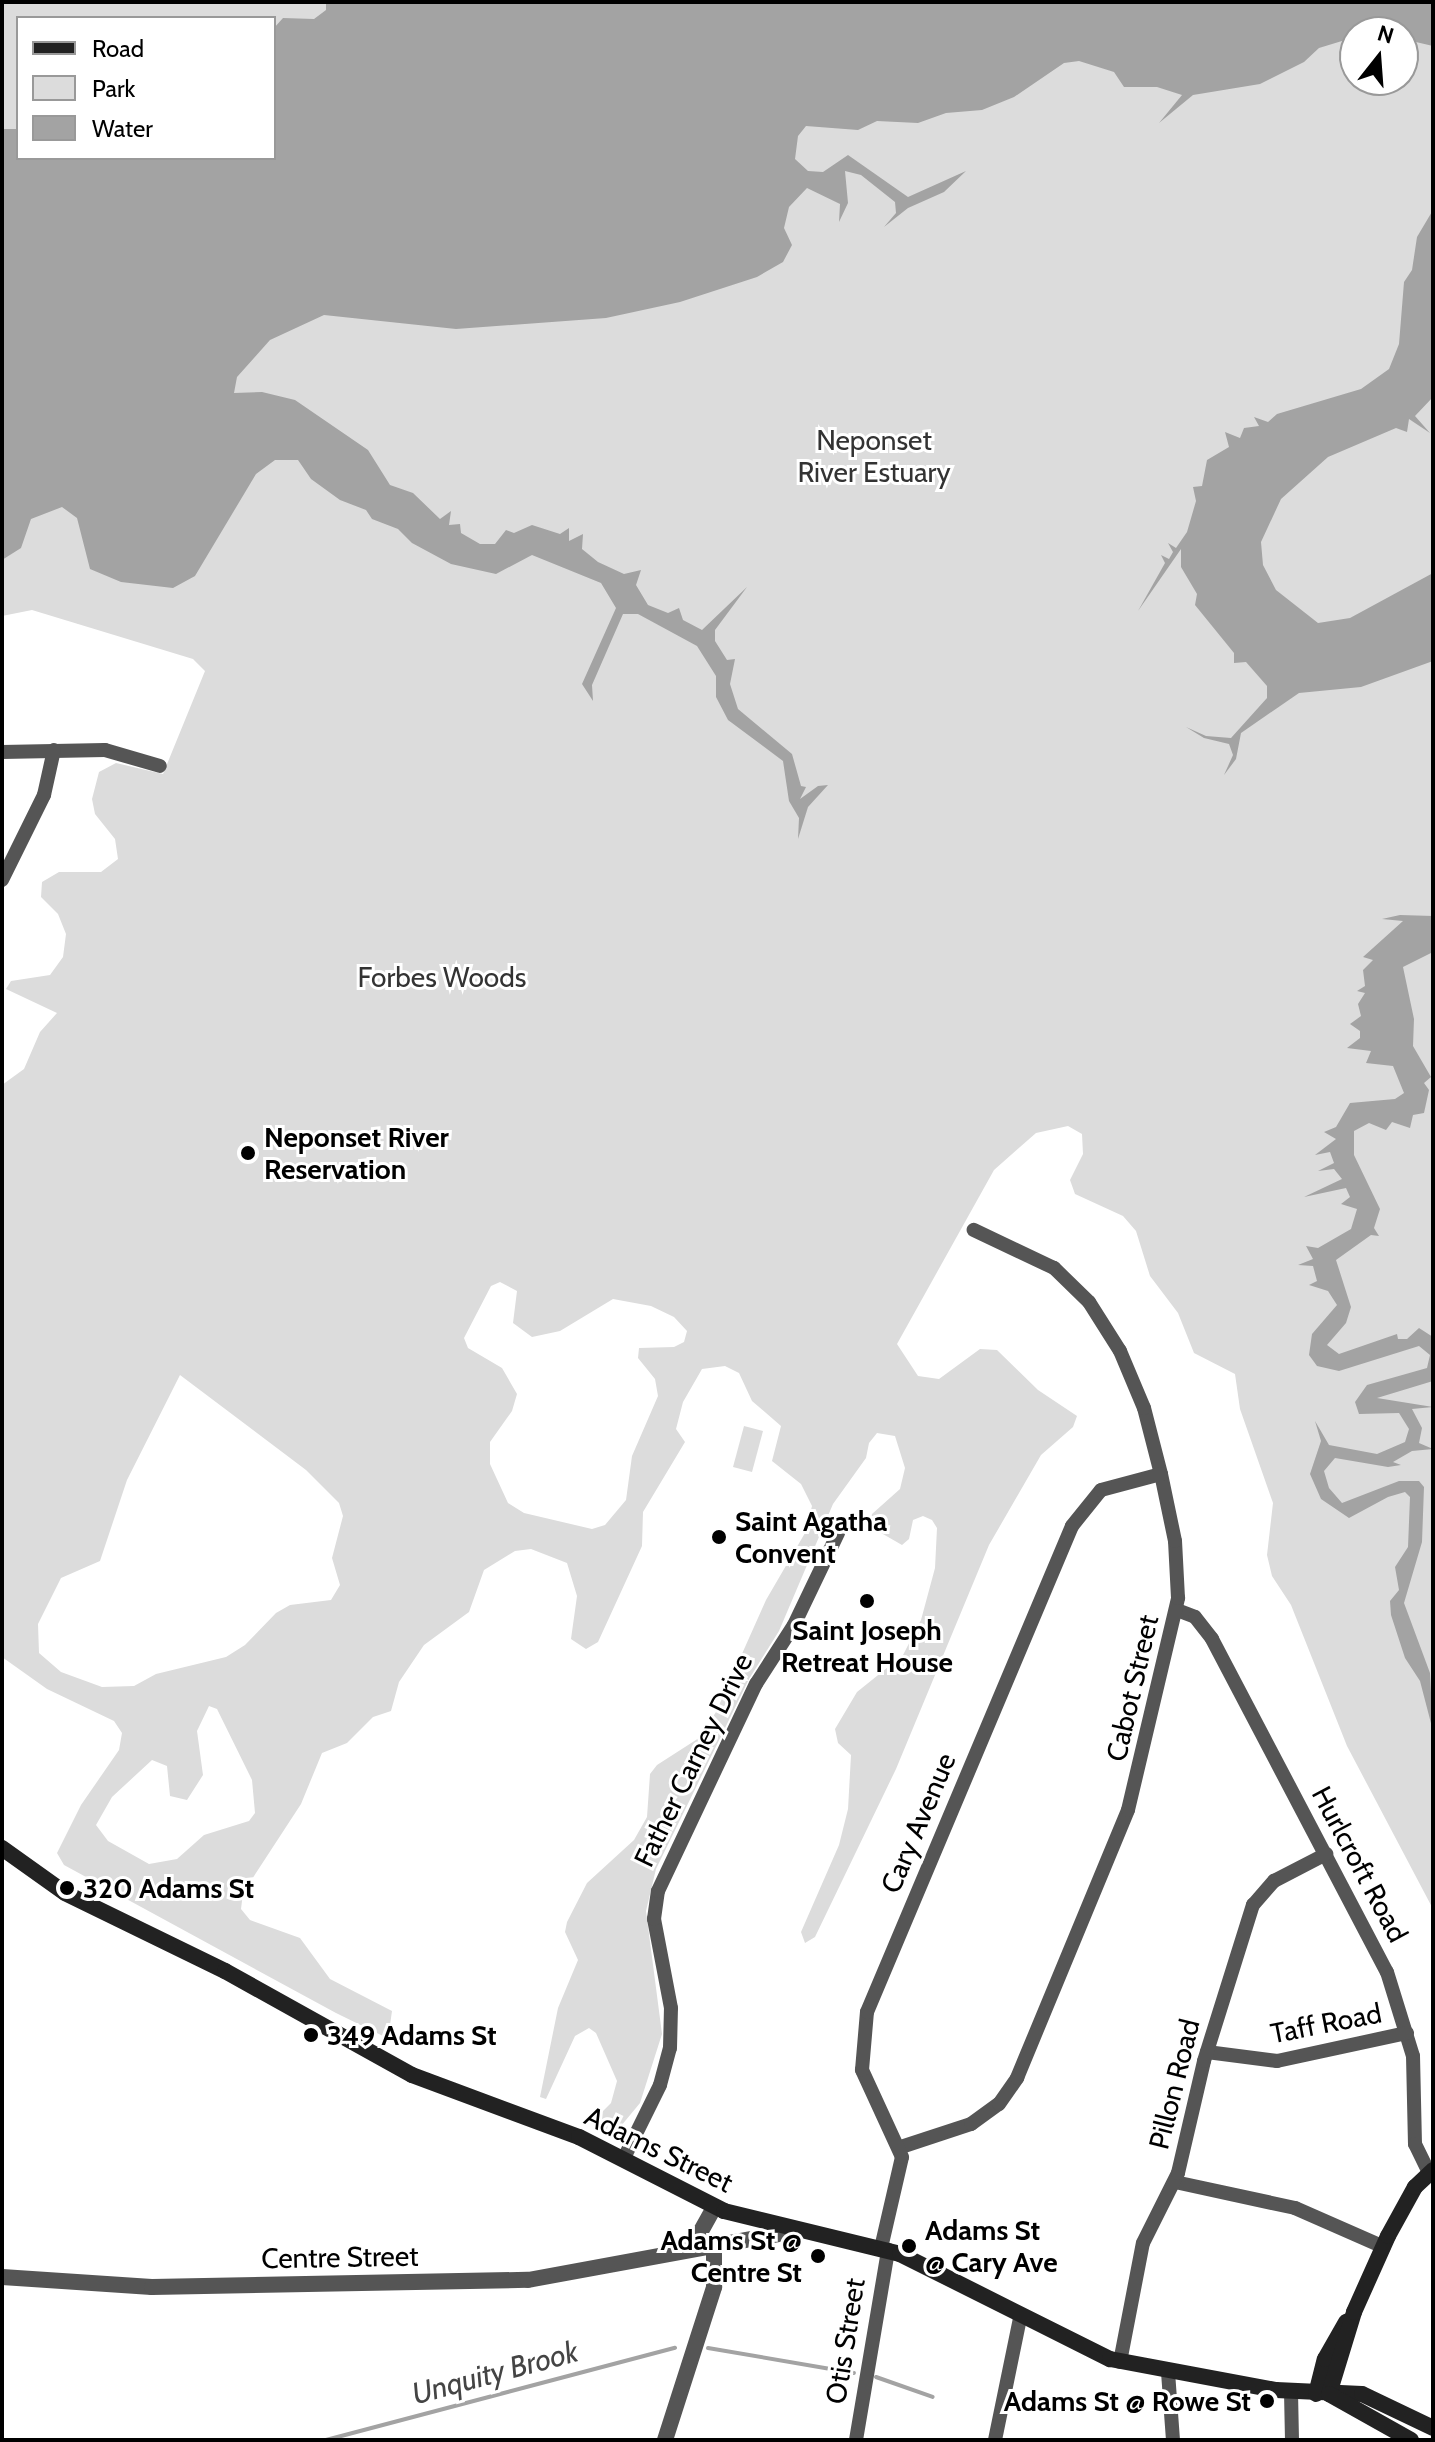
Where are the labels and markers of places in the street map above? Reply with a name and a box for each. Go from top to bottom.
place label: Neponset River Reservation [264,1120,449,1186]
marker: Neponset River Reservation [239,1144,257,1162]
place label: Saint Agatha Convent [735,1504,887,1570]
marker: Saint Agatha Convent [710,1528,728,1546]
marker: Saint Joseph Retreat House [858,1592,876,1610]
place label: Saint Joseph Retreat House [781,1613,953,1679]
place label: 320 Adams St [83,1871,254,1905]
marker: 320 Adams St [58,1879,76,1897]
place label: 349 Adams St [327,2018,497,2052]
marker: 349 Adams St [302,2026,320,2044]
place label: Adams St @ Cary Ave [925,2213,1058,2279]
place label: Adams St @ Centre St [660,2223,802,2289]
marker: Adams St @ Cary Ave [900,2237,918,2255]
marker: Adams St @ Centre St [809,2247,827,2265]
place label: Adams St @ Rowe St [1004,2384,1251,2418]
marker: Adams St @ Rowe St [1258,2392,1276,2410]

